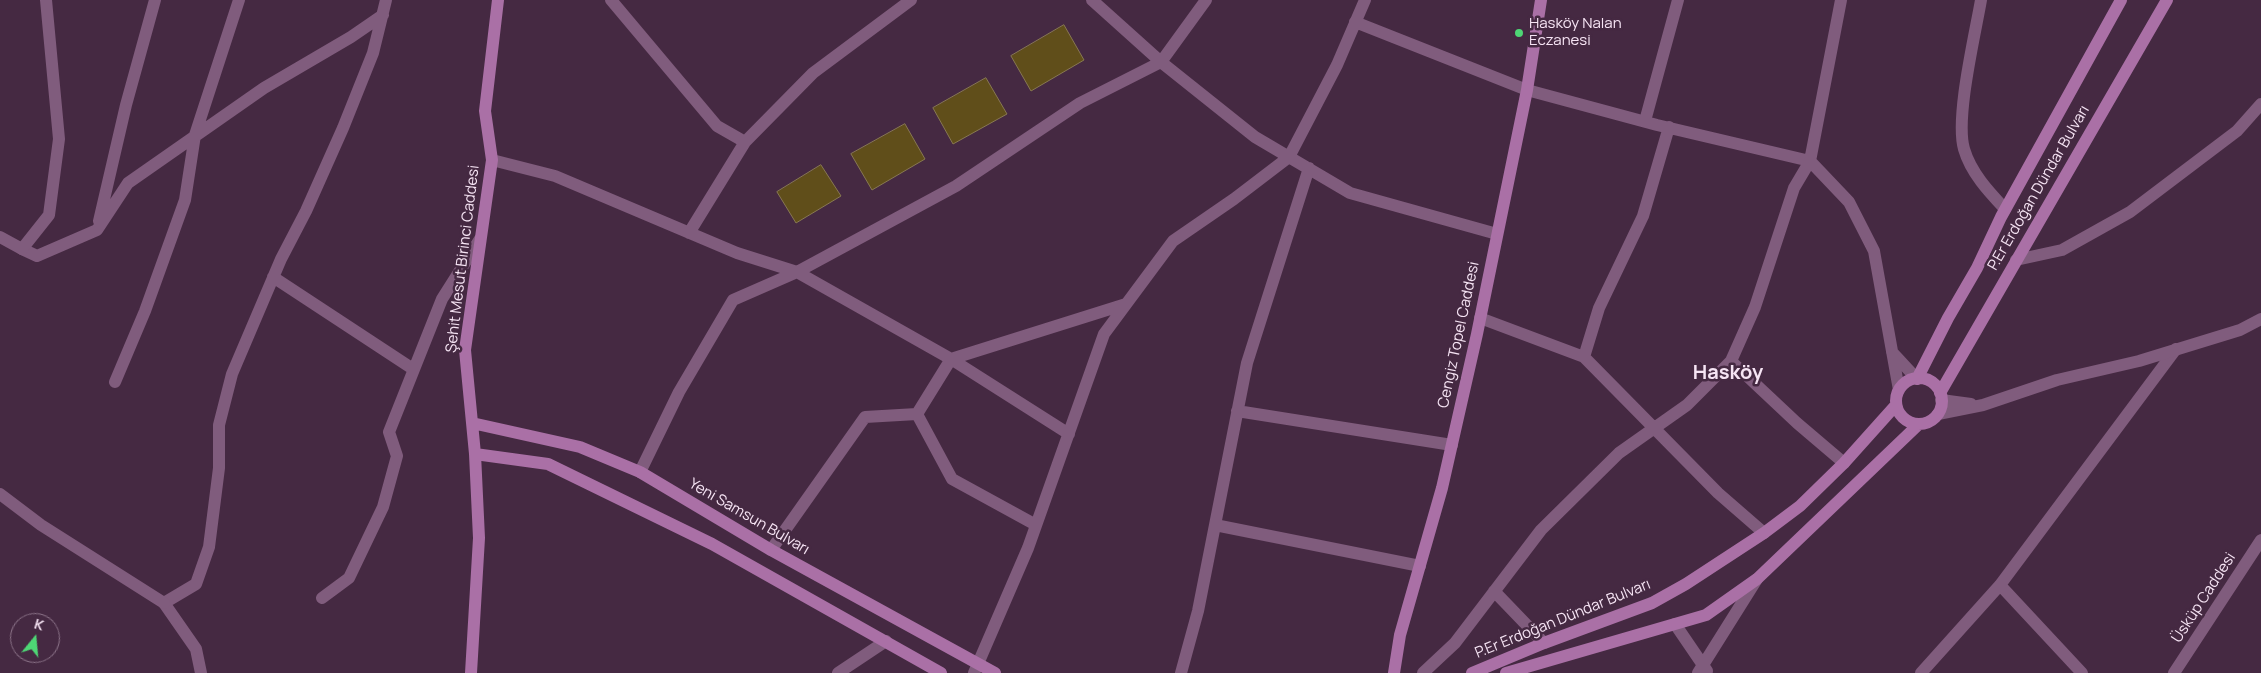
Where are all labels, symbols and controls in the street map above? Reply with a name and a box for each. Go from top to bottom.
place label: Hasköy Nalan Eczanesi [1529,15,1622,50]
marker: Hasköy Nalan Eczanesi [1513,27,1525,39]
street label: P.Er Erdoğan Dündar Bulvarı [1984,102,2094,274]
street label: Şehit Mesut Birinci Caddesi [443,164,483,354]
street label: Cengiz Topel Caddesi [1435,260,1483,410]
district label: Hasköy [1693,361,1763,385]
street label: Yeni Samsun Bulvarı [686,475,812,559]
street label: Üsküp Caddesi [2168,550,2240,646]
street label: P.Er Erdoğan Dündar Bulvarı [1473,576,1653,662]
north arrow [10,613,60,663]
text: K [32,614,46,635]

